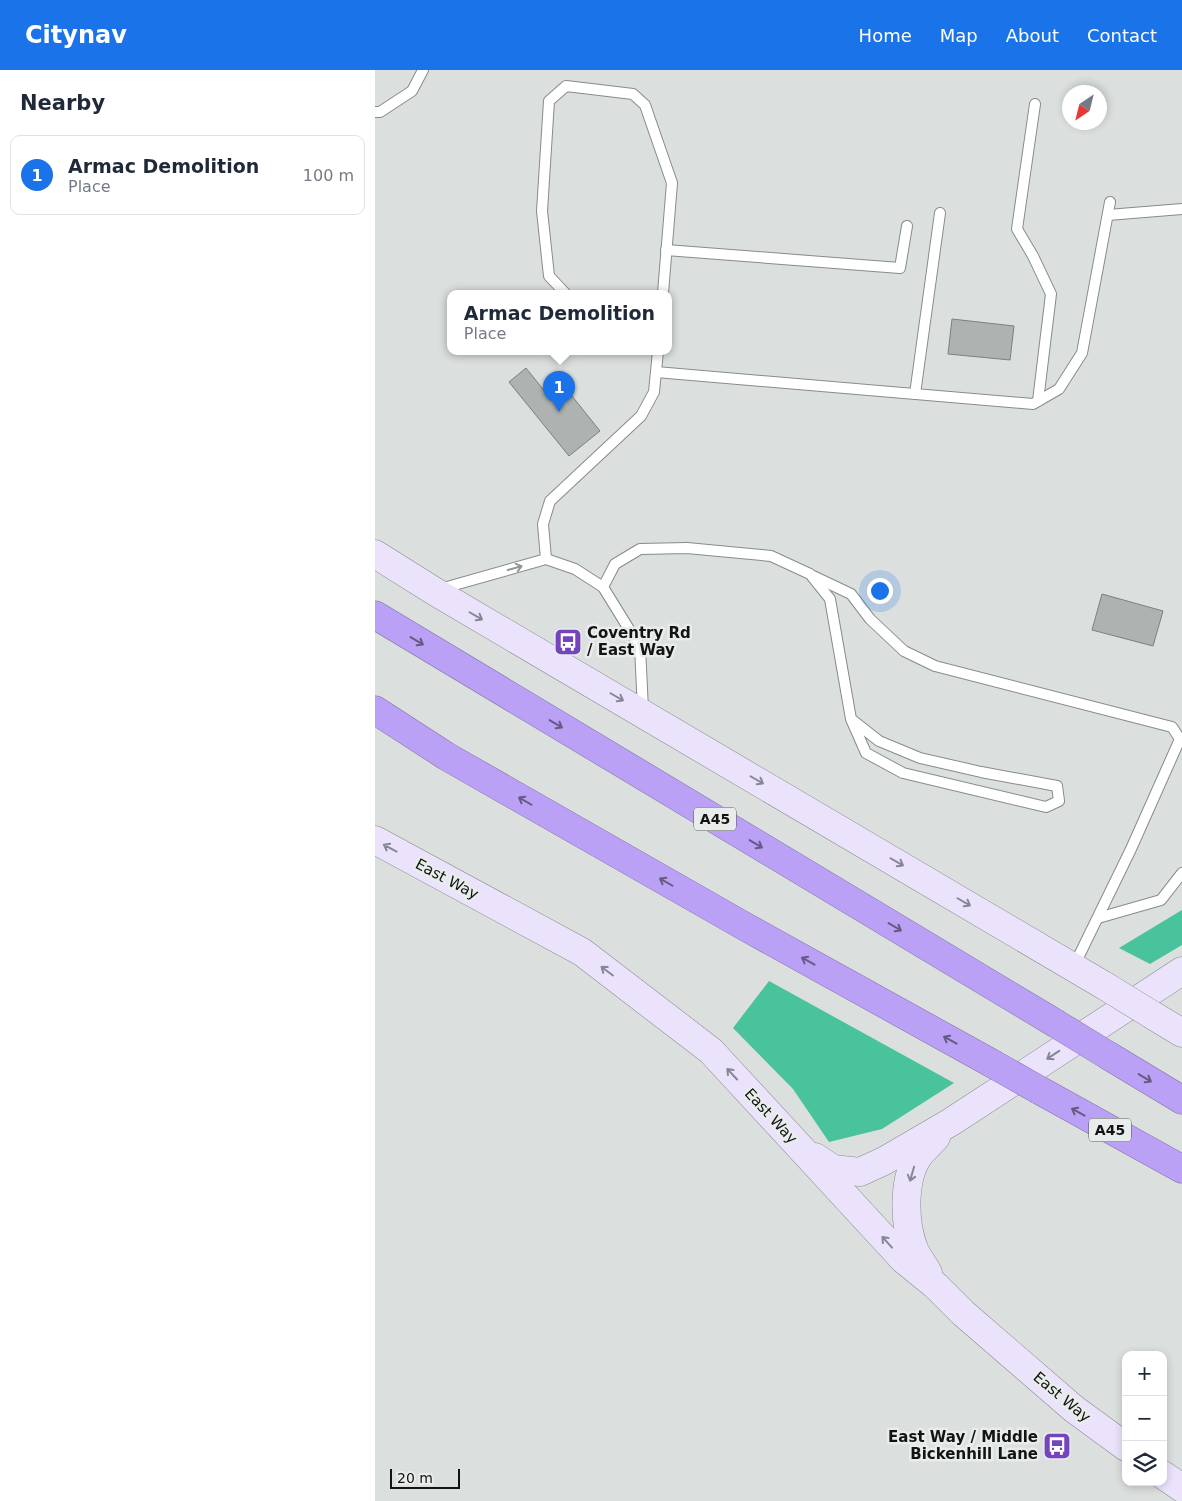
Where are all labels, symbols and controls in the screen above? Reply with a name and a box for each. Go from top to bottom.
text: Citynav [25,21,127,49]
text: Home [859,25,912,46]
text: Map [940,25,978,46]
text: About [1006,25,1059,46]
text: Contact [1087,25,1157,46]
north arrow [1062,85,1107,130]
text: Nearby [20,91,105,115]
text: Armac Demolition [68,155,259,177]
text: 1 [31,166,43,185]
text: 100 m [303,166,354,185]
text: Place [68,177,111,196]
popup [447,290,672,355]
text: Armac Demolition [464,302,655,324]
text: Place [464,324,506,343]
pin: 1 [543,371,575,412]
one-way arrow [506,563,522,573]
your location [867,578,893,604]
one-way arrow [469,611,483,621]
place label: Coventry Rd / East Way [587,624,691,659]
bus stop icon: Coventry Rd / East Way [553,627,583,657]
one-way arrow [409,636,423,646]
one-way arrow [609,693,623,703]
one-way arrow [549,720,563,730]
one-way arrow [749,775,763,785]
one-way arrow [518,796,532,806]
road number: A45 [694,808,736,831]
one-way arrow [748,839,762,849]
one-way arrow [382,843,397,853]
street label: East Way [412,855,482,903]
one-way arrow [889,858,903,868]
one-way arrow [659,876,674,886]
one-way arrow [956,897,970,907]
one-way arrow [887,923,901,933]
one-way arrow [801,956,815,966]
one-way arrow [600,966,614,976]
one-way arrow [943,1035,958,1044]
one-way arrow [1047,1050,1061,1060]
one-way arrow [726,1067,738,1080]
one-way arrow [1138,1073,1152,1083]
street label: East Way [741,1085,801,1147]
one-way arrow [1071,1107,1086,1116]
road number: A45 [1089,1118,1131,1142]
one-way arrow [906,1165,916,1181]
one-way arrow [881,1235,893,1248]
map controls [1122,1351,1167,1486]
button: + [1122,1351,1167,1396]
street label: East Way [1030,1368,1094,1426]
button: − [1122,1396,1167,1441]
place label: East Way / Middle Bickenhill Lane [888,1428,1038,1463]
bus stop icon: East Way / Middle Bickenhill Lane [1042,1431,1072,1461]
button: layers [1122,1441,1167,1486]
scale bar [390,1466,460,1489]
text: 20 m [397,1470,433,1486]

